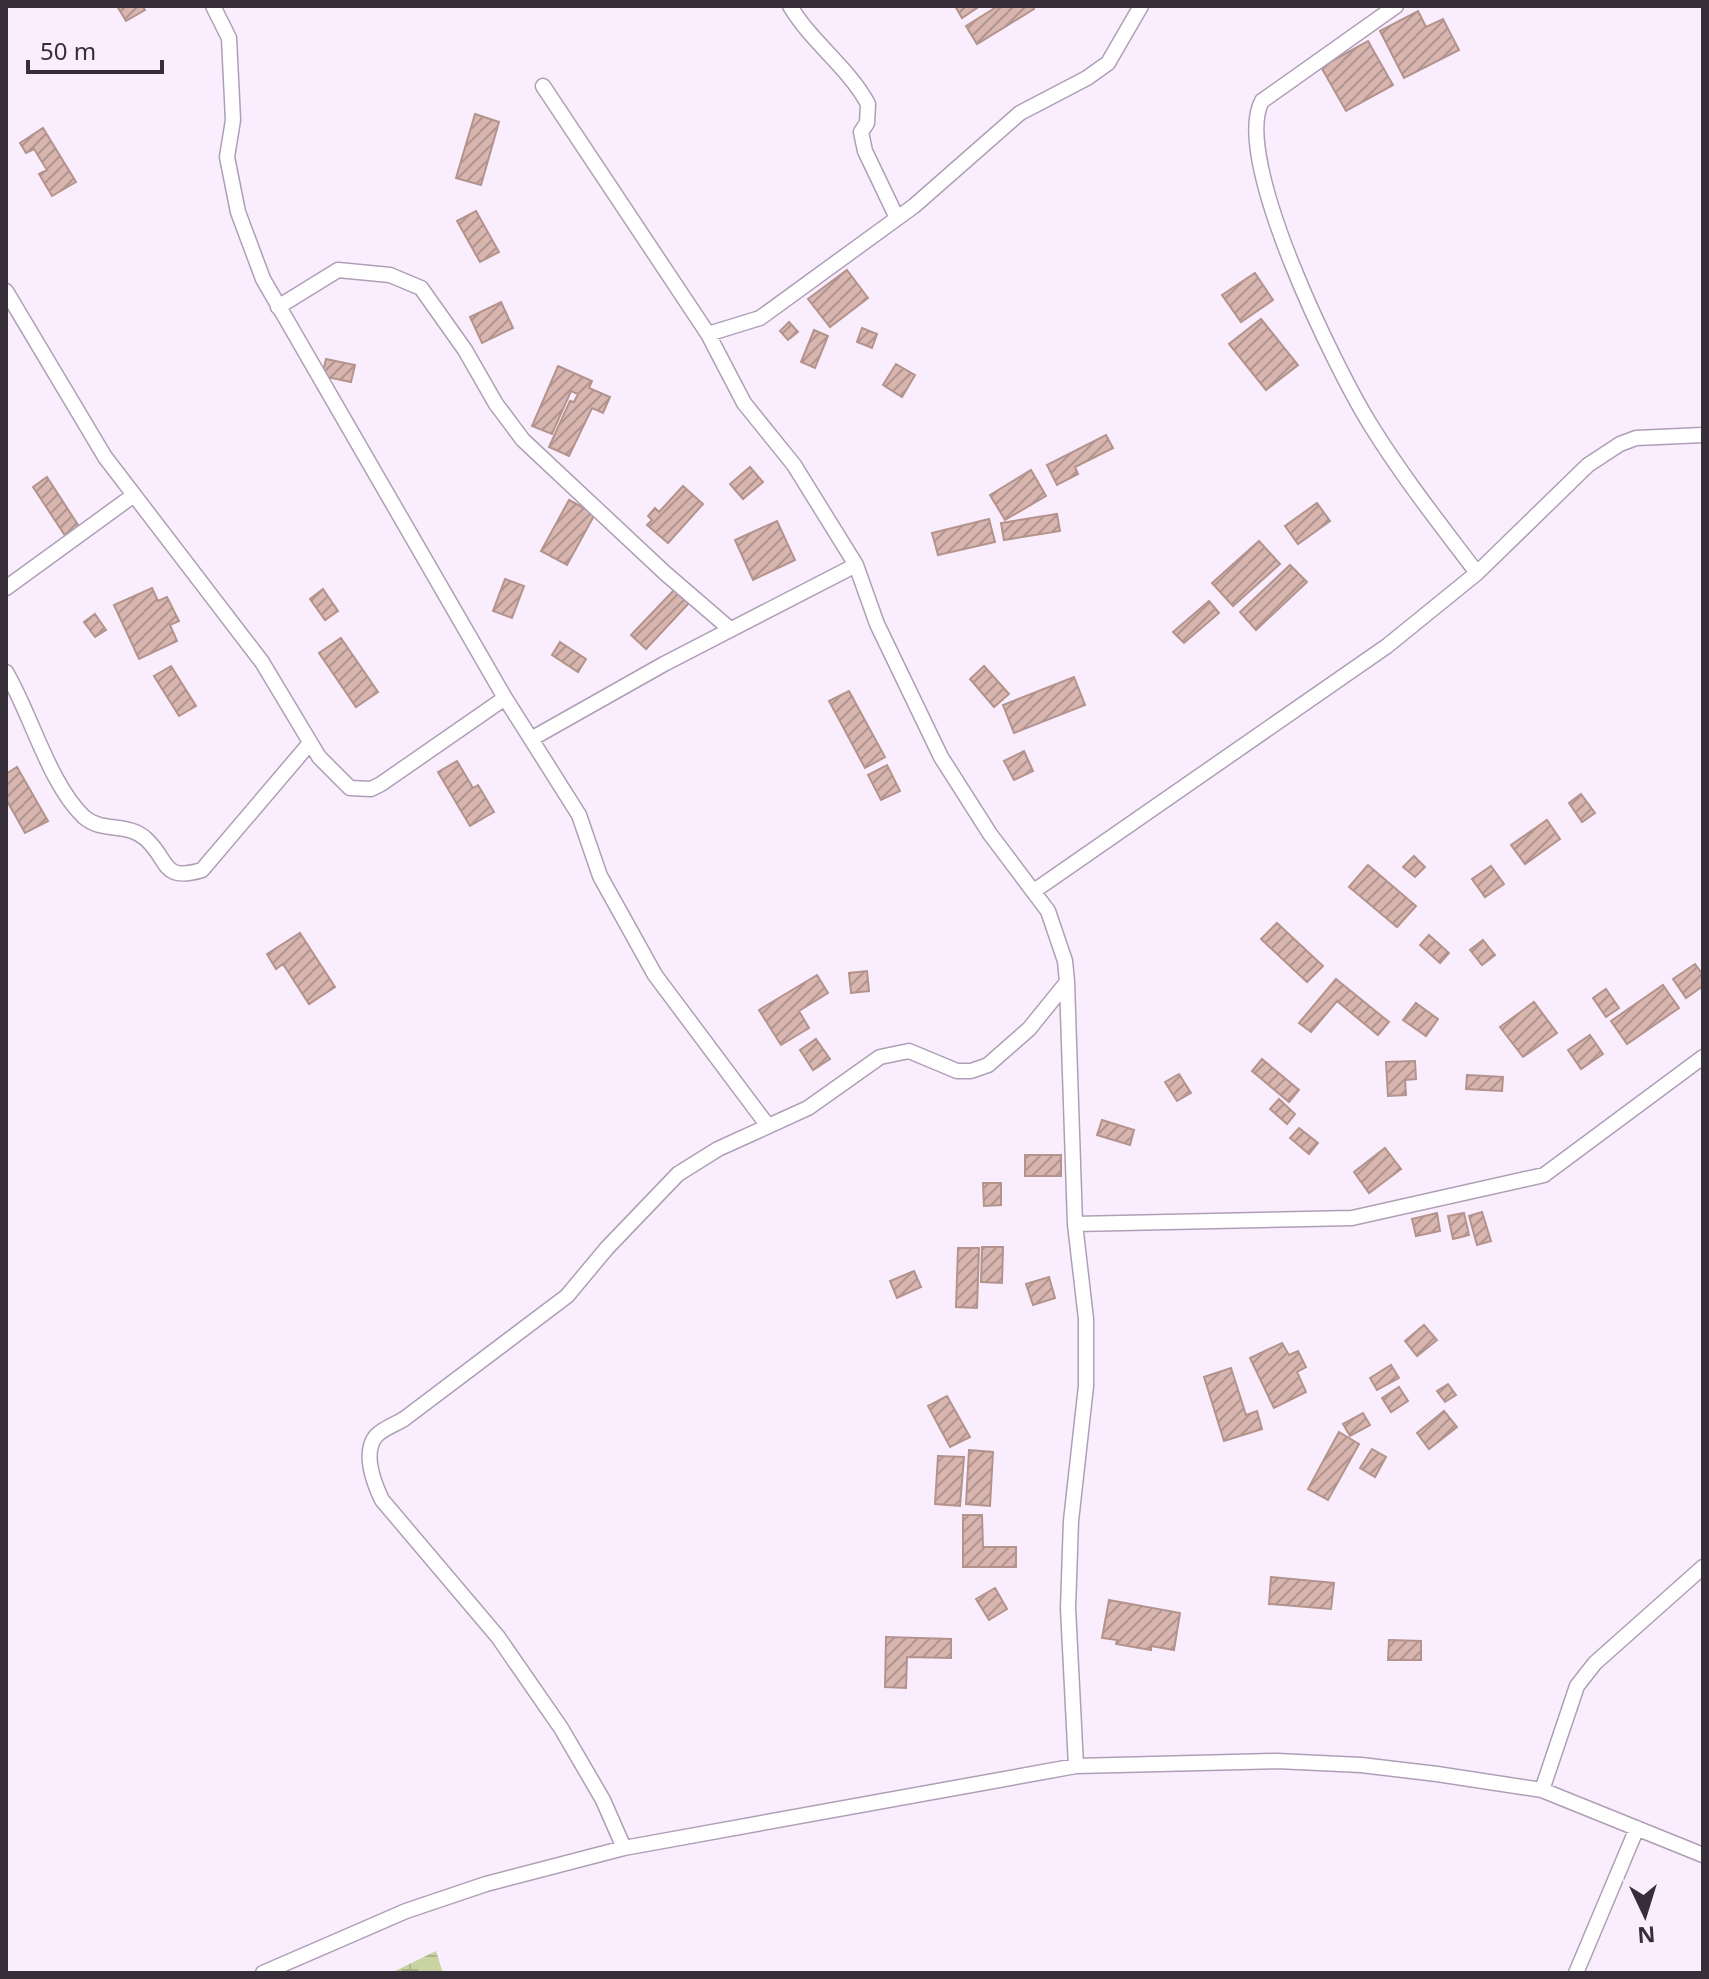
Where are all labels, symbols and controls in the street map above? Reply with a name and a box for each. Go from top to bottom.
scale bar [28,24,162,74]
text: 50 m [40,34,96,67]
north arrow [1605,1875,1685,1955]
text: N [1636,1920,1656,1952]

